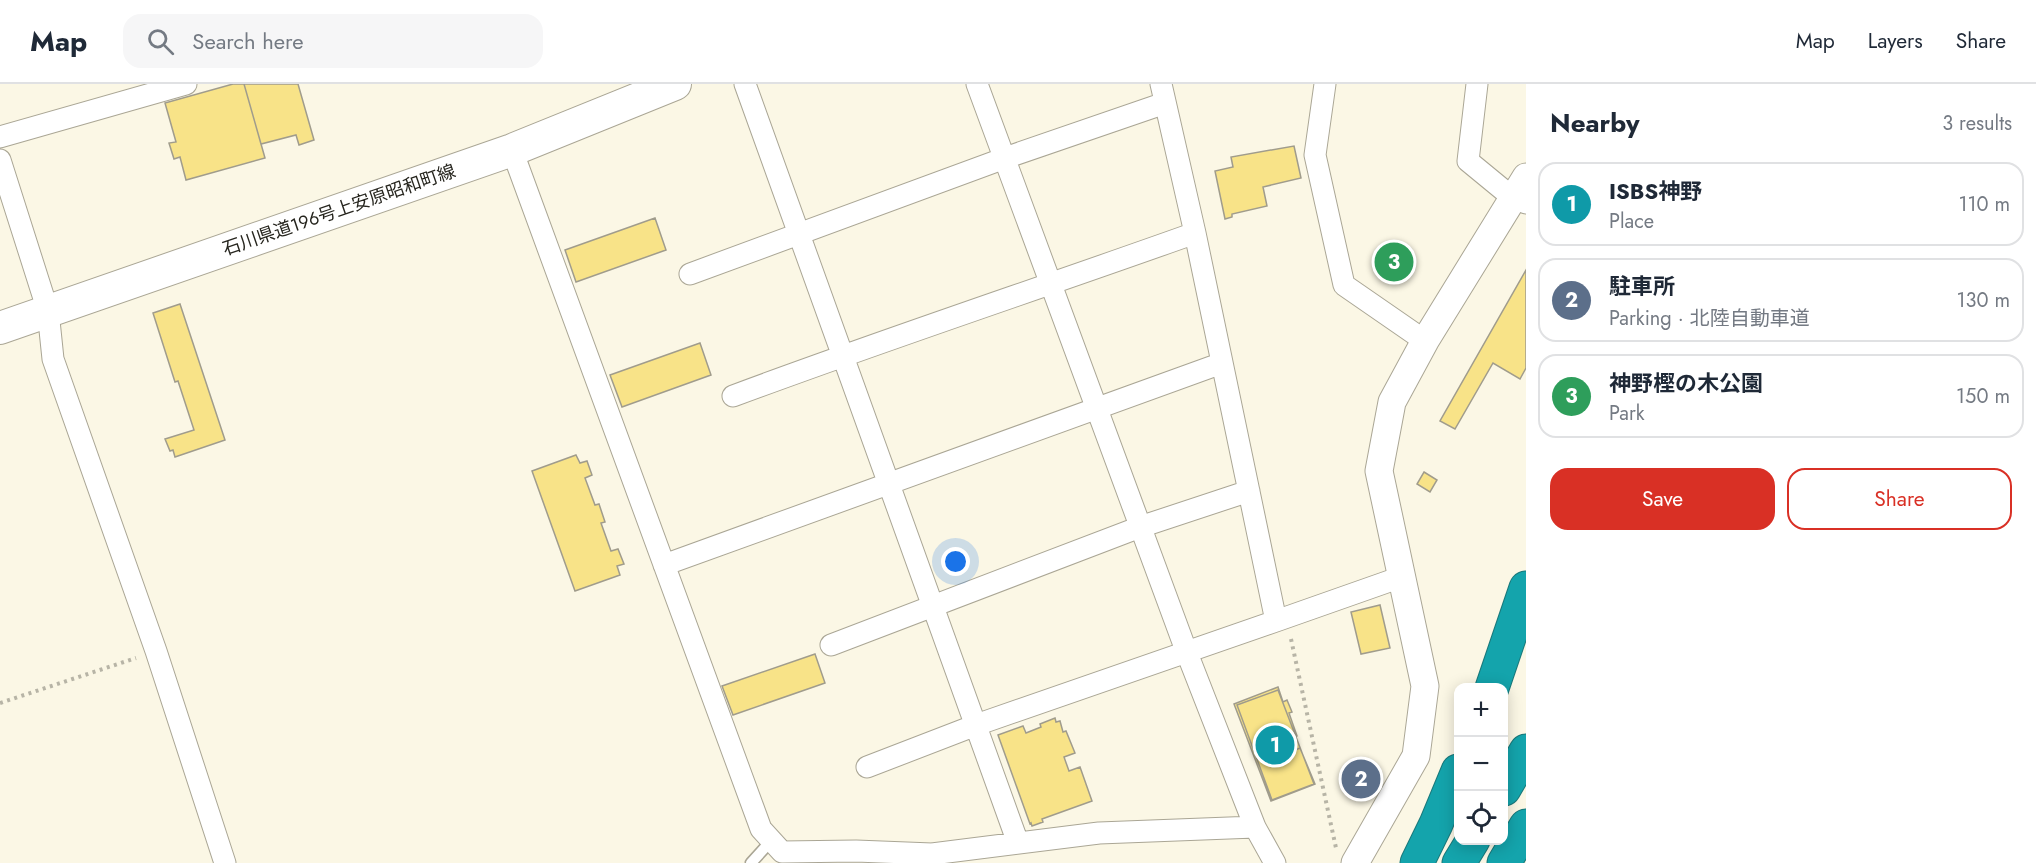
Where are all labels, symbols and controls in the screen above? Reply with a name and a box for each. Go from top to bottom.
search box [123,14,543,68]
text: Map [30,21,87,62]
icon: search [144,25,177,58]
text: Search here [192,25,304,57]
text: Map [1796,26,1835,56]
text: Layers [1868,26,1923,56]
text: Share [1956,26,2006,56]
text: Nearby [1550,104,1639,142]
text: 3 results [1942,109,2012,138]
street label: 石川県道196号上安原昭和町線 [219,158,459,262]
text: ISBS神野 [1609,175,1702,207]
text: 1 [1566,190,1577,219]
text: 110 m [1958,190,2010,219]
text: Place [1609,207,1654,236]
pin: 3 [1374,240,1414,285]
text: 駐車所 [1609,270,1675,302]
text: 2 [1565,286,1578,315]
text: 130 m [1956,286,2010,315]
text: Parking · 北陸自動車道 [1609,304,1810,333]
text: 神野樫の木公園 [1609,367,1763,399]
text: 3 [1565,382,1578,411]
text: 150 m [1956,382,2010,411]
text: Park [1609,399,1645,428]
button: Save [1550,468,1775,530]
button: Share [1787,468,2012,530]
your location [941,547,970,576]
map controls [1454,683,1508,845]
button: + [1454,683,1508,737]
pin: 1 [1256,722,1294,768]
button: − [1454,737,1508,791]
pin: 2 [1342,756,1380,802]
button: locate [1454,791,1508,845]

